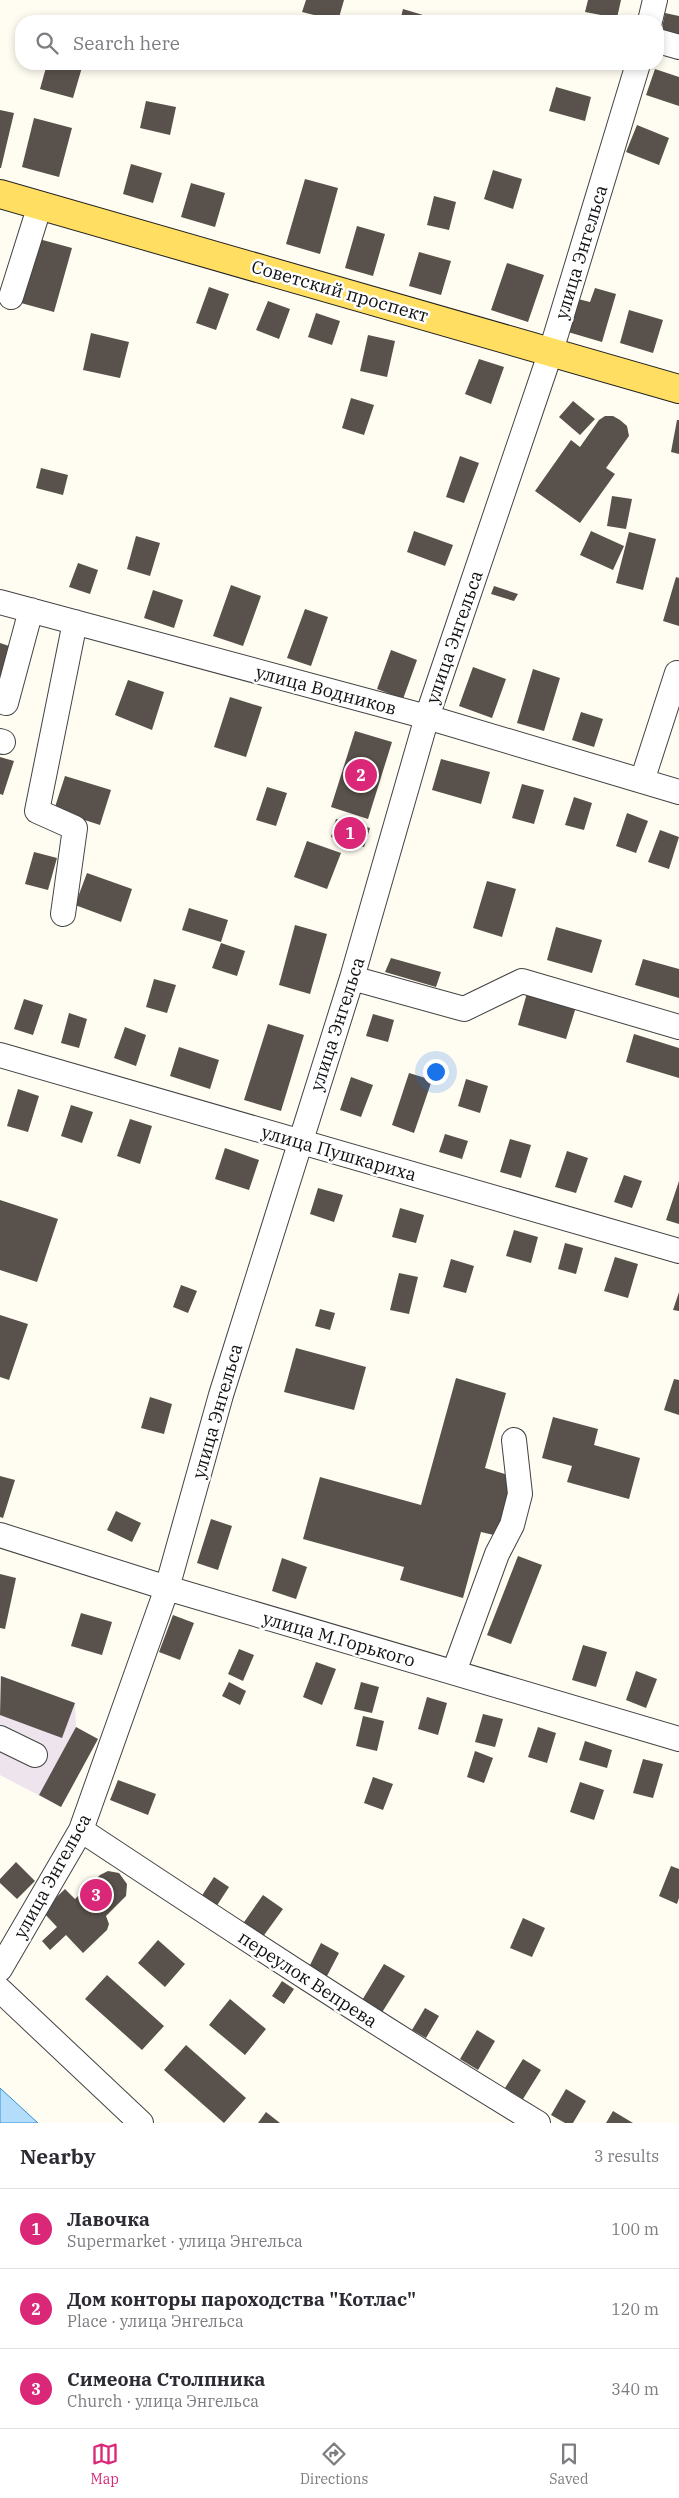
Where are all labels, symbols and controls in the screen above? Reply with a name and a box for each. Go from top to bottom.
search box [15,15,664,70]
icon: search [33,29,61,57]
text: Search here [73,31,180,55]
street label: улица Энгельса [550,182,612,322]
street label: Советский проспект [249,255,431,327]
street label: улица Энгельса [420,567,488,707]
street label: улица Водников [253,660,399,720]
pin: 2 [345,756,377,794]
pin: 1 [334,814,366,852]
street label: улица Энгельса [305,954,370,1094]
your location [423,1059,449,1085]
street label: улица Пушкариха [259,1120,419,1186]
street label: улица Энгельса [187,1341,247,1481]
street label: улица М.Горького [260,1606,418,1672]
street label: улица Энгельса [8,1809,96,1943]
pin: 3 [80,1876,112,1914]
street label: переулок Вепрева [234,1925,382,2033]
text: Nearby [20,2142,96,2170]
text: 3 results [594,2146,659,2166]
text: Лавочка [67,2207,150,2231]
text: 1 [31,2219,41,2239]
text: 100 m [611,2219,659,2239]
text: Supermarket · улица Энгельса [67,2231,303,2251]
text: Дом конторы пароходства "Котлас" [67,2287,416,2311]
text: 2 [31,2299,41,2319]
text: 120 m [611,2299,659,2319]
text: Place · улица Энгельса [67,2311,244,2331]
text: Симеона Столпника [67,2367,265,2391]
text: 3 [31,2379,41,2399]
text: 340 m [611,2379,659,2399]
text: Church · улица Энгельса [67,2391,259,2411]
tab: Map [91,2440,119,2488]
tab: Directions [300,2440,368,2488]
tab: Saved [549,2440,588,2488]

